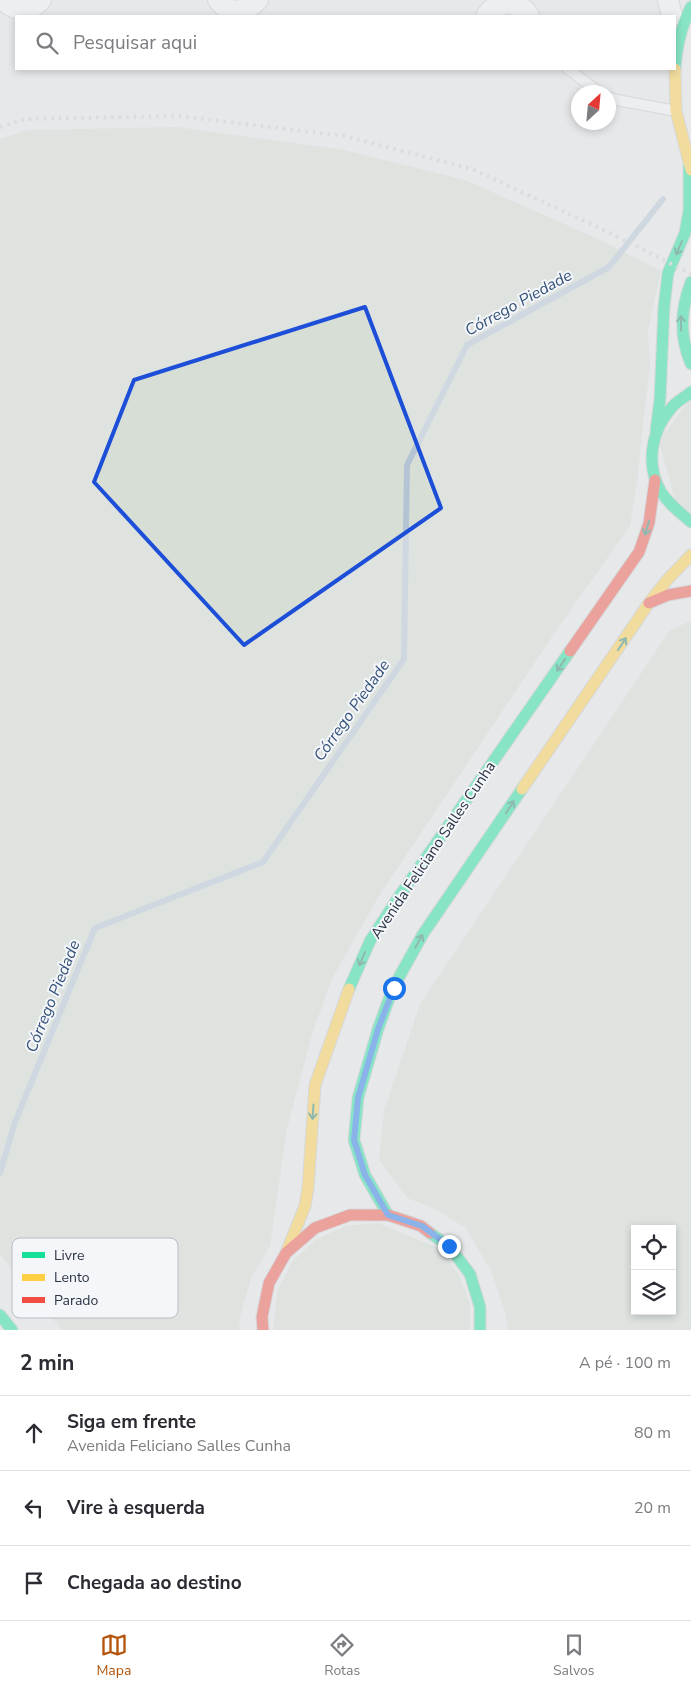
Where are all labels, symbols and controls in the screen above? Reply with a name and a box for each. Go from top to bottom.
search box [15,15,676,70]
icon: search [33,29,61,57]
text: Pesquisar aqui [73,30,197,56]
north arrow [571,85,616,130]
one-way arrow [673,240,683,255]
water label: Córrego Piedade [461,264,576,341]
one-way arrow [676,315,686,332]
one-way arrow [642,520,652,536]
one-way arrow [616,637,627,651]
water label: Córrego Piedade [309,655,395,766]
one-way arrow [556,658,566,672]
street label: Avenida Feliciano Salles Cunha [366,757,500,943]
one-way arrow [505,800,515,814]
one-way arrow [415,935,425,949]
water label: Córrego Piedade [20,936,86,1056]
one-way arrow [357,951,367,966]
route start [383,977,406,1000]
one-way arrow [308,1104,317,1120]
map controls [631,1225,676,1315]
button: locate [631,1225,676,1270]
route end [438,1235,461,1258]
legend [12,1238,178,1318]
text: Livre [54,1246,84,1265]
text: Lento [54,1268,90,1287]
button: layers [631,1270,676,1315]
text: Parado [54,1291,98,1310]
text: 2 min [20,1349,74,1377]
text: A pé · 100 m [579,1352,671,1374]
text: Siga em frente [67,1409,196,1435]
icon: ahead [20,1419,48,1447]
text: 80 m [634,1422,671,1444]
text: Avenida Feliciano Salles Cunha [67,1435,291,1457]
icon: left [20,1494,48,1522]
text: Vire à esquerda [67,1495,205,1521]
text: 20 m [634,1497,671,1519]
icon: arrive [20,1569,48,1597]
text: Chegada ao destino [67,1570,242,1596]
tab: Mapa [96,1631,131,1680]
tab: Rotas [324,1631,360,1680]
tab: Salvos [553,1631,595,1680]

